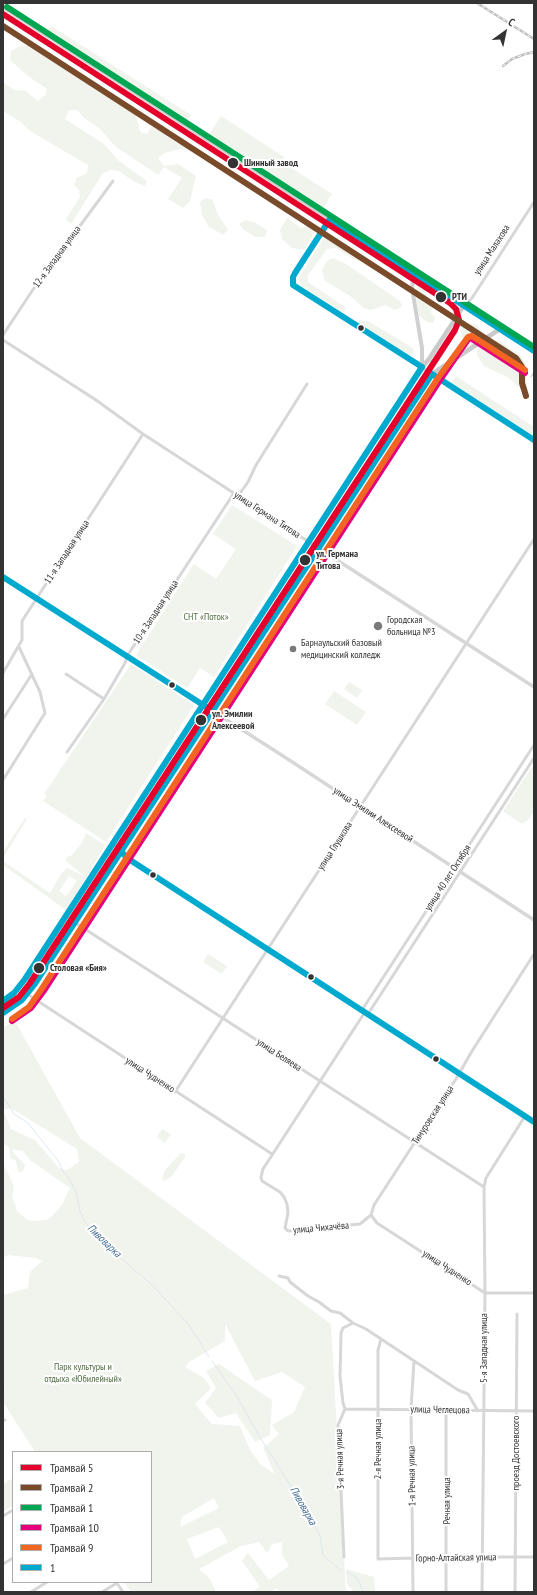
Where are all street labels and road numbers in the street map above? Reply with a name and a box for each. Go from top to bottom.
street label: улица Малахова [471,223,513,277]
street label: 12-я Западная улица [30,224,84,290]
street label: улица Германа Титова [232,489,302,541]
street label: 11-я Западная улица [42,518,92,586]
street label: 10-я Западная улица [131,578,181,646]
street label: улица Эмилии Алексеевой [331,785,415,845]
street label: улица Глушкова [315,820,355,872]
street label: улица 40 лет Октября [422,843,474,913]
street label: улица Беляева [254,1036,304,1074]
street label: улица Чудненко [123,1055,177,1095]
street label: Тимуровская улица [410,1083,456,1147]
street label: улица Чихачёва [293,1220,349,1236]
street label: улица Чудненко [420,1248,474,1288]
street label: 5-я Западная улица [478,1313,490,1383]
street label: улица Чеглецова [410,1403,470,1417]
street label: проезд Достоевского [510,1416,522,1490]
street label: 2-я Речная улица [372,1419,384,1479]
street label: 3-я Речная улица [333,1429,347,1489]
street label: 1-я Речная улица [405,1446,419,1506]
street label: Речная улица [441,1477,453,1525]
street label: Горно-Алтайская улица [415,1551,497,1565]

